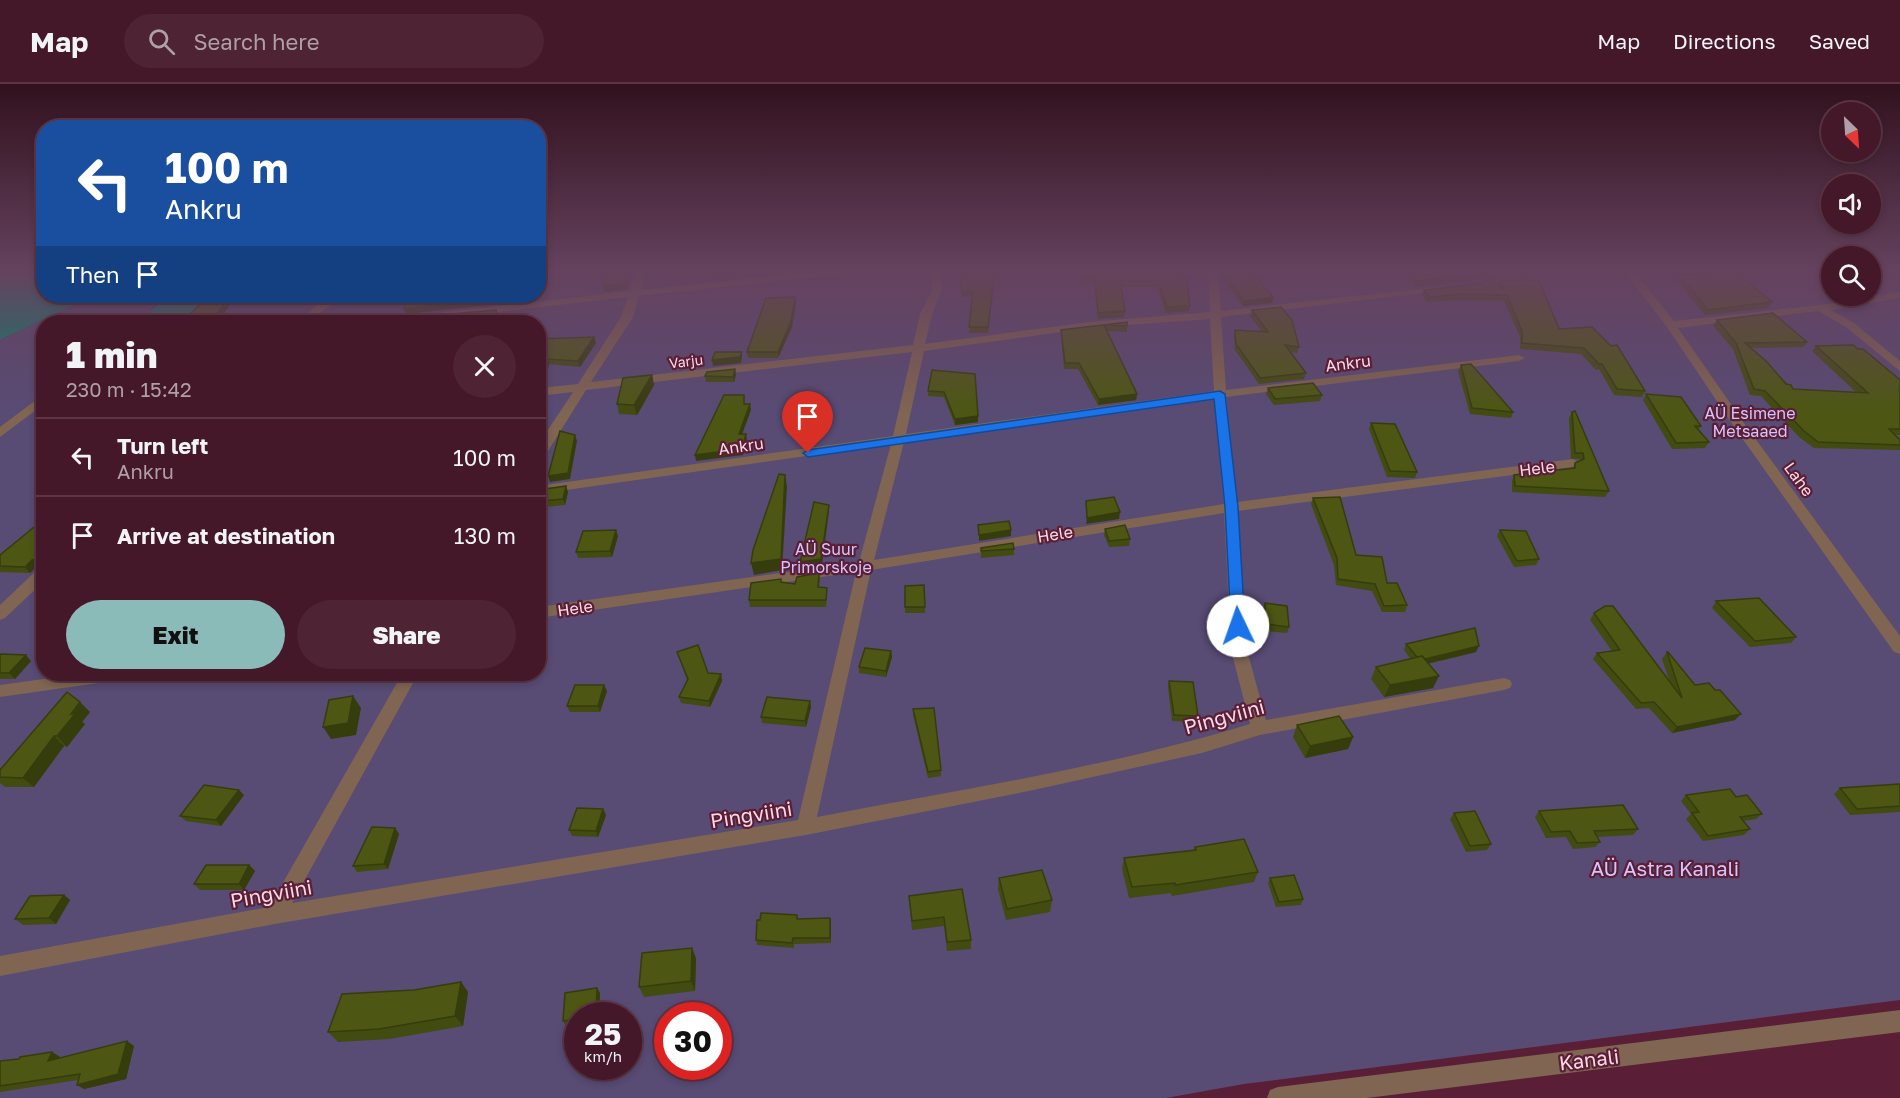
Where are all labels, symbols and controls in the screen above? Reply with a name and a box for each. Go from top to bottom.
search box [124,14,544,68]
text: Map [30,25,88,58]
icon: search [145,25,178,58]
text: Search here [193,28,319,55]
text: Map [1597,28,1640,54]
text: Directions [1673,28,1776,54]
text: Saved [1809,28,1870,54]
north arrow [1821,102,1881,162]
map controls [1821,102,1881,306]
text: 100 m [165,142,288,192]
icon: left [66,144,144,222]
button: sound [1821,174,1881,234]
text: Ankru [165,193,242,225]
button: search [1821,246,1881,306]
icon: arrive [131,258,164,291]
text: Then [66,261,119,288]
text: 1 min [66,333,157,376]
button: close [453,335,516,398]
street label: Varju [668,350,704,372]
street label: Ankru [1324,350,1372,376]
text: 230 m · 15:42 [66,377,192,401]
pin [782,391,833,453]
icon: arrive [791,400,824,433]
park label: AÜ Esimene Metsaaed [1704,403,1796,441]
text: Turn left [117,432,208,459]
street label: Ankru [717,433,765,459]
icon: left [66,441,99,474]
text: 100 m [453,444,516,471]
street label: Hele [1518,456,1556,480]
street label: Lahe [1780,458,1818,500]
text: Ankru [117,459,174,483]
icon: arrive [66,519,99,552]
street label: Hele [1036,521,1074,547]
text: Arrive at destination [117,522,335,549]
text: 130 m [454,522,516,549]
park label: AÜ Suur Primorskoje [780,539,872,577]
position arrow [1206,594,1270,658]
street label: Hele [556,596,594,620]
button: Exit [66,600,285,669]
button: Share [297,600,516,669]
street label: Pingviini [1181,694,1267,738]
street label: Pingviini [708,796,794,832]
park label: AÜ Astra Kanali [1591,856,1739,880]
street label: Pingviini [228,874,314,912]
speed limit sign: 30 [654,1002,732,1080]
text: 25 [585,1016,621,1052]
street label: Kanali [1558,1043,1620,1075]
text: km/h [584,1047,622,1065]

